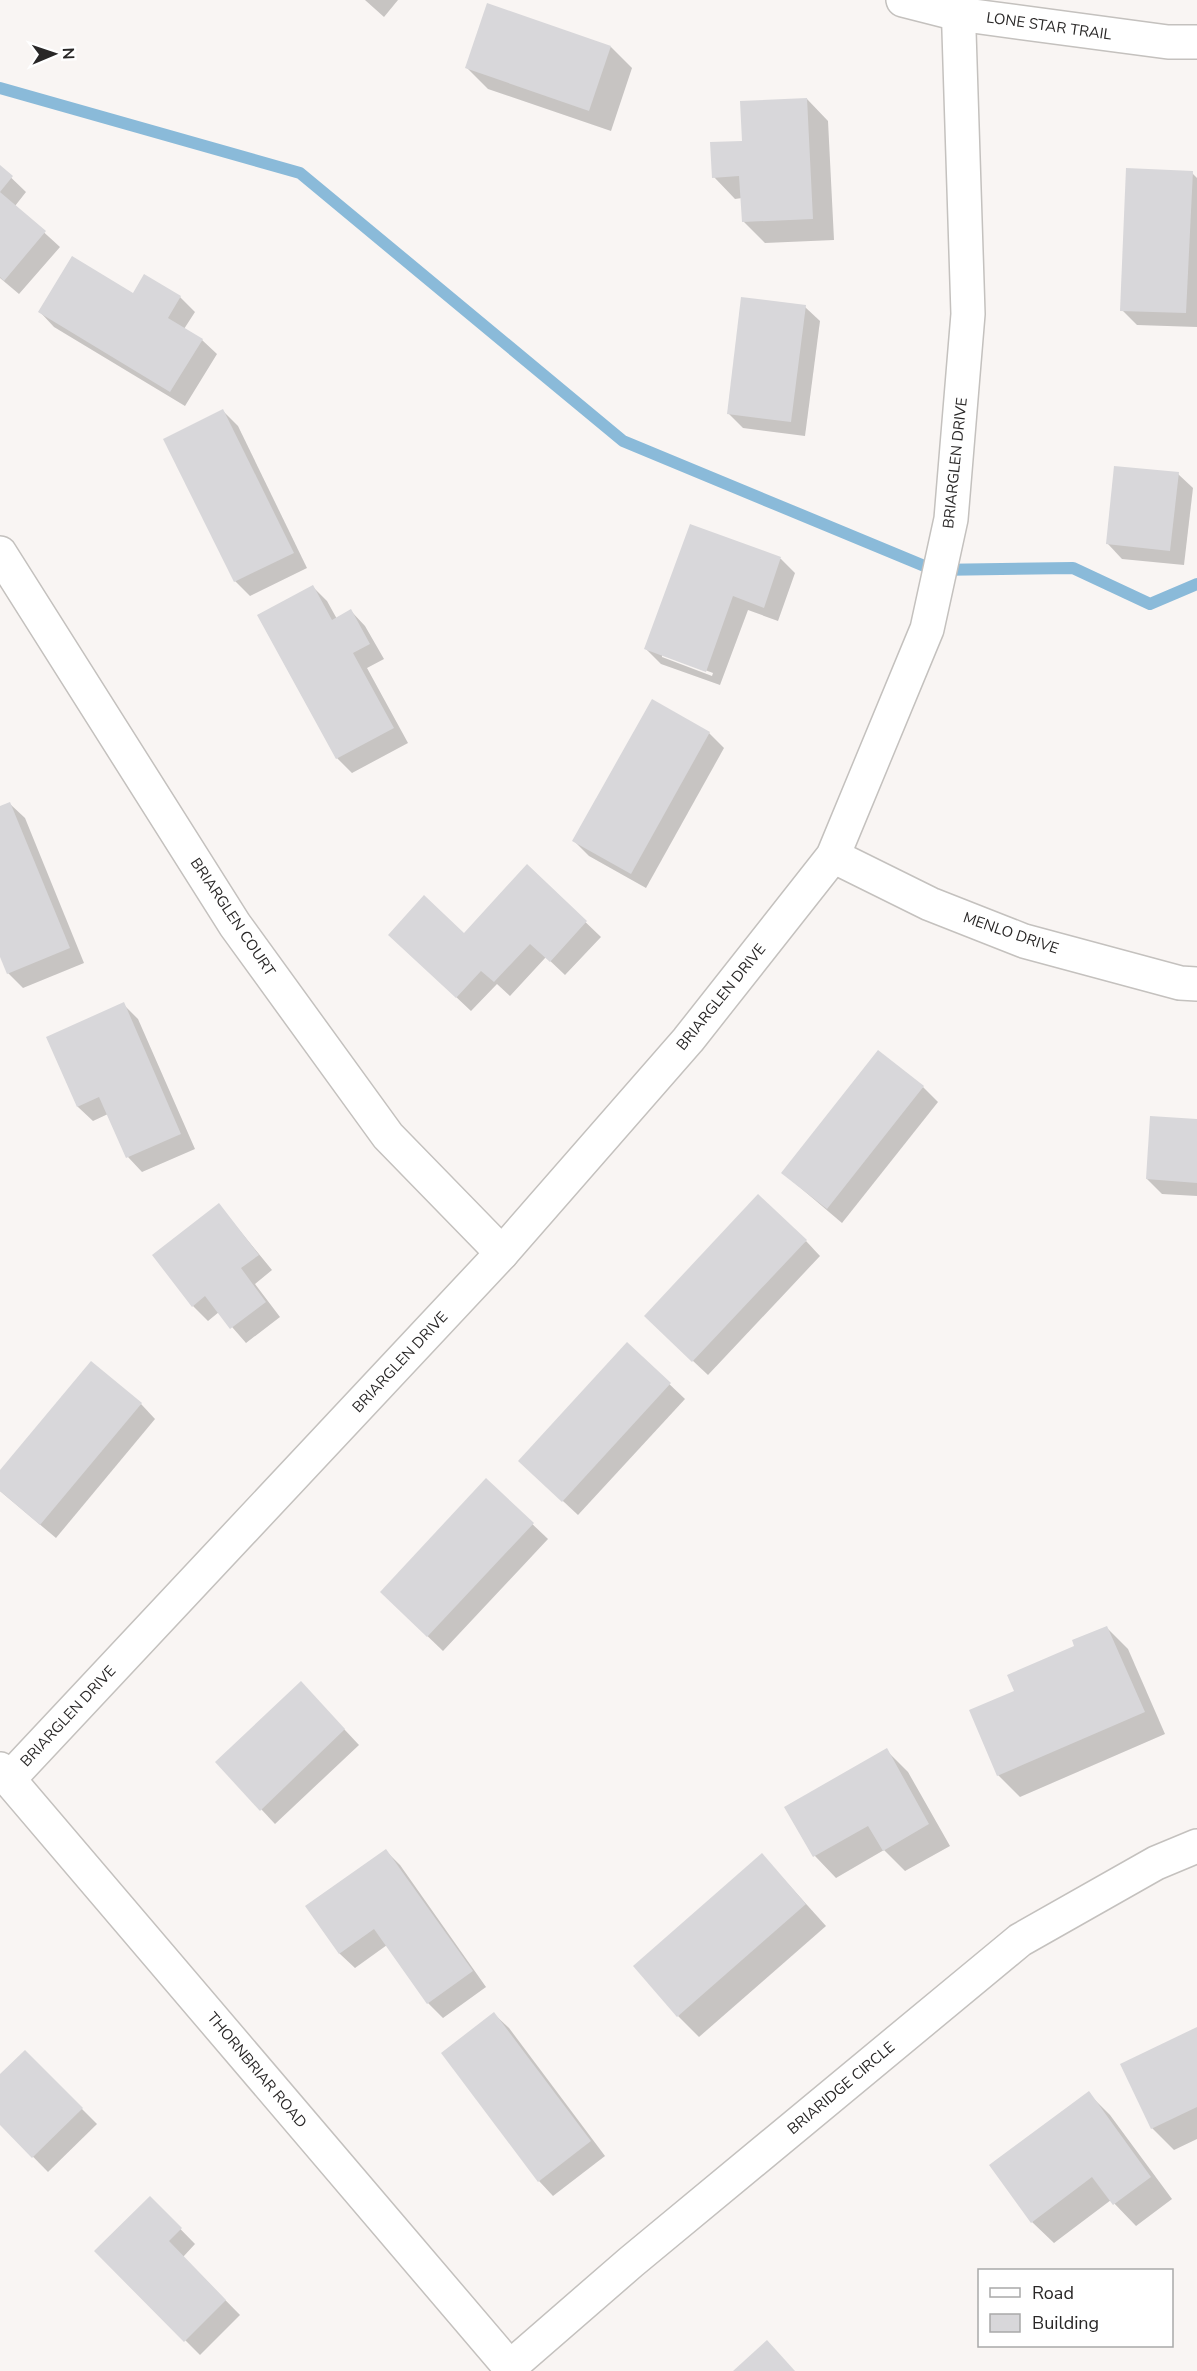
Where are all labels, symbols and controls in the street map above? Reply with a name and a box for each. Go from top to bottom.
street label: LONE STAR TRAIL [985,7,1113,45]
north arrow [24,24,84,84]
text: N [57,47,79,60]
street label: BRIARGLEN DRIVE [938,396,972,530]
street label: BRIARGLEN COURT [186,854,280,980]
street label: MENLO DRIVE [961,907,1061,959]
street label: BRIARGLEN DRIVE [672,940,770,1054]
street label: BRIARGLEN DRIVE [348,1307,452,1417]
street label: BRIARGLEN DRIVE [16,1661,120,1771]
street label: THORNBRIAR ROAD [203,2008,311,2132]
street label: BRIARIDGE CIRCLE [783,2037,899,2139]
legend [978,2269,1173,2347]
text: Road [1032,2281,1074,2305]
text: Building [1032,2311,1099,2335]

